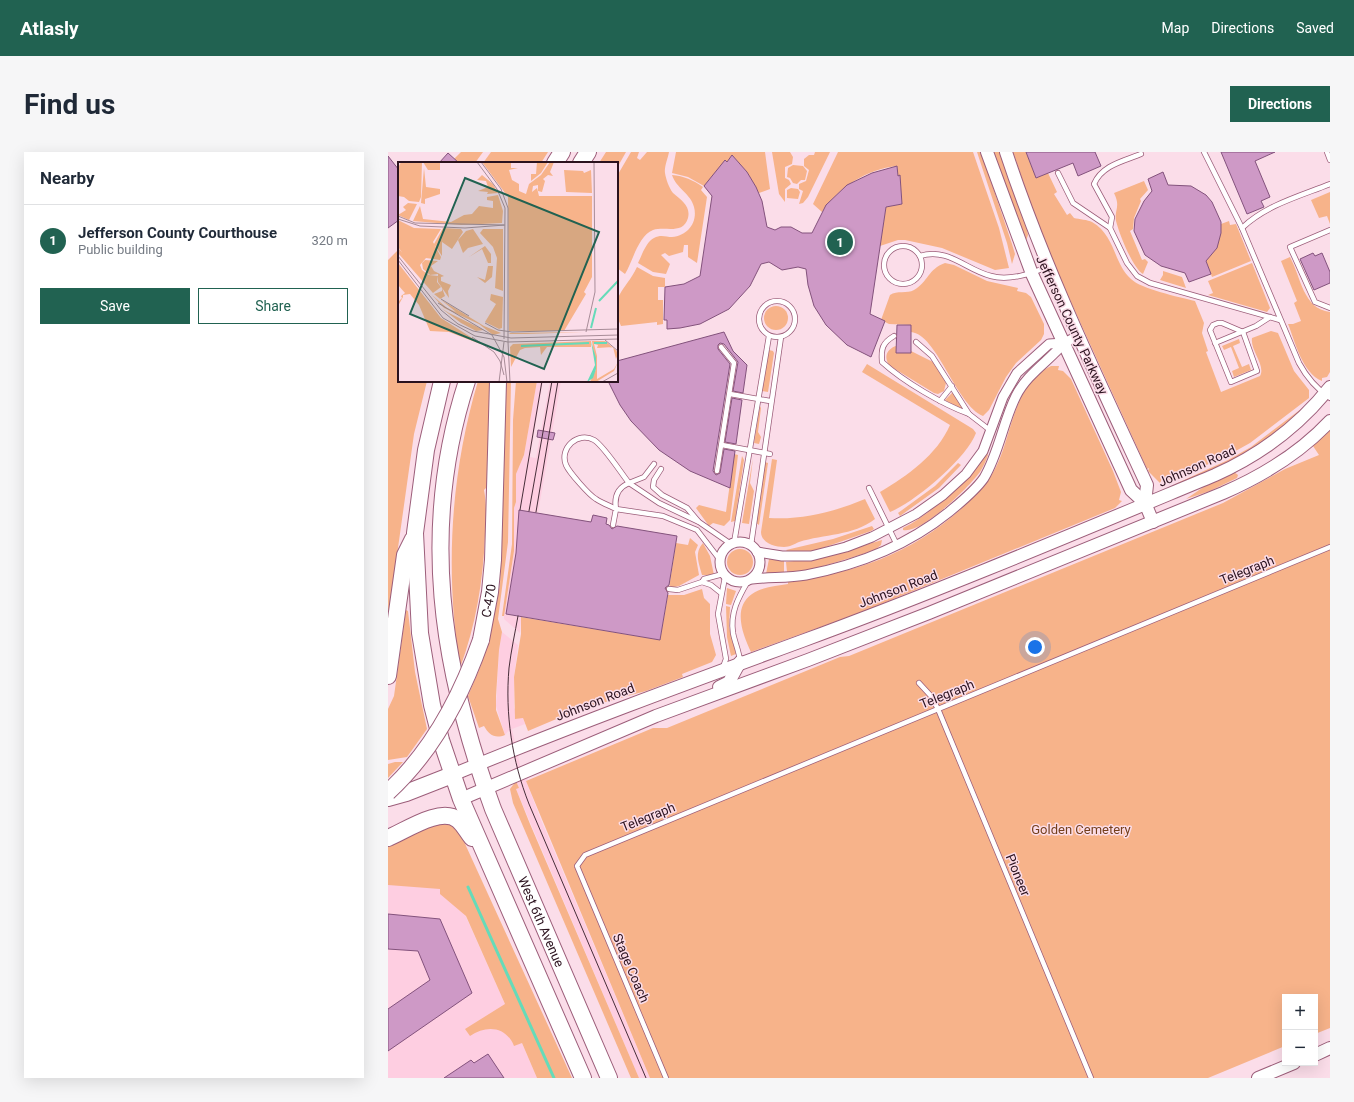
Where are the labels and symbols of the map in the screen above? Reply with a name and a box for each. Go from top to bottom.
inset map [398,162,618,382]
pin: 1 [827,227,853,257]
street label: Jefferson County Parkway [1033,253,1111,397]
street label: Johnson Road [1156,442,1238,490]
street label: Telegraph [1218,552,1276,588]
street label: Johnson Road [856,567,940,611]
street label: C-470 [478,583,498,619]
your location [1025,637,1045,657]
street label: Telegraph [918,676,976,712]
street label: Johnson Road [553,680,637,724]
street label: Telegraph [619,799,677,835]
park label: Golden Cemetery [1031,822,1131,837]
street label: Pioneer [1003,852,1033,899]
street label: West 6th Avenue [515,874,568,969]
street label: Stage Coach [610,931,652,1005]

